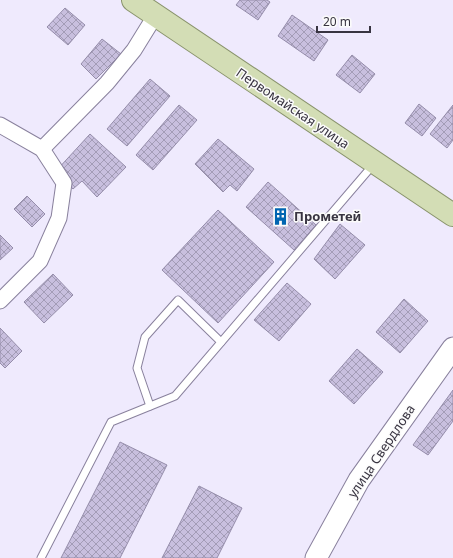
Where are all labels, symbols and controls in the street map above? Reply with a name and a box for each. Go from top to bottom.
scale bar [317,8,370,34]
text: 20 m [323,13,351,30]
street label: Первомайская улица [233,63,353,153]
building icon: Прометей [271,206,291,226]
place label: Прометей [294,207,361,225]
street label: улица Свердлова [343,401,419,501]

